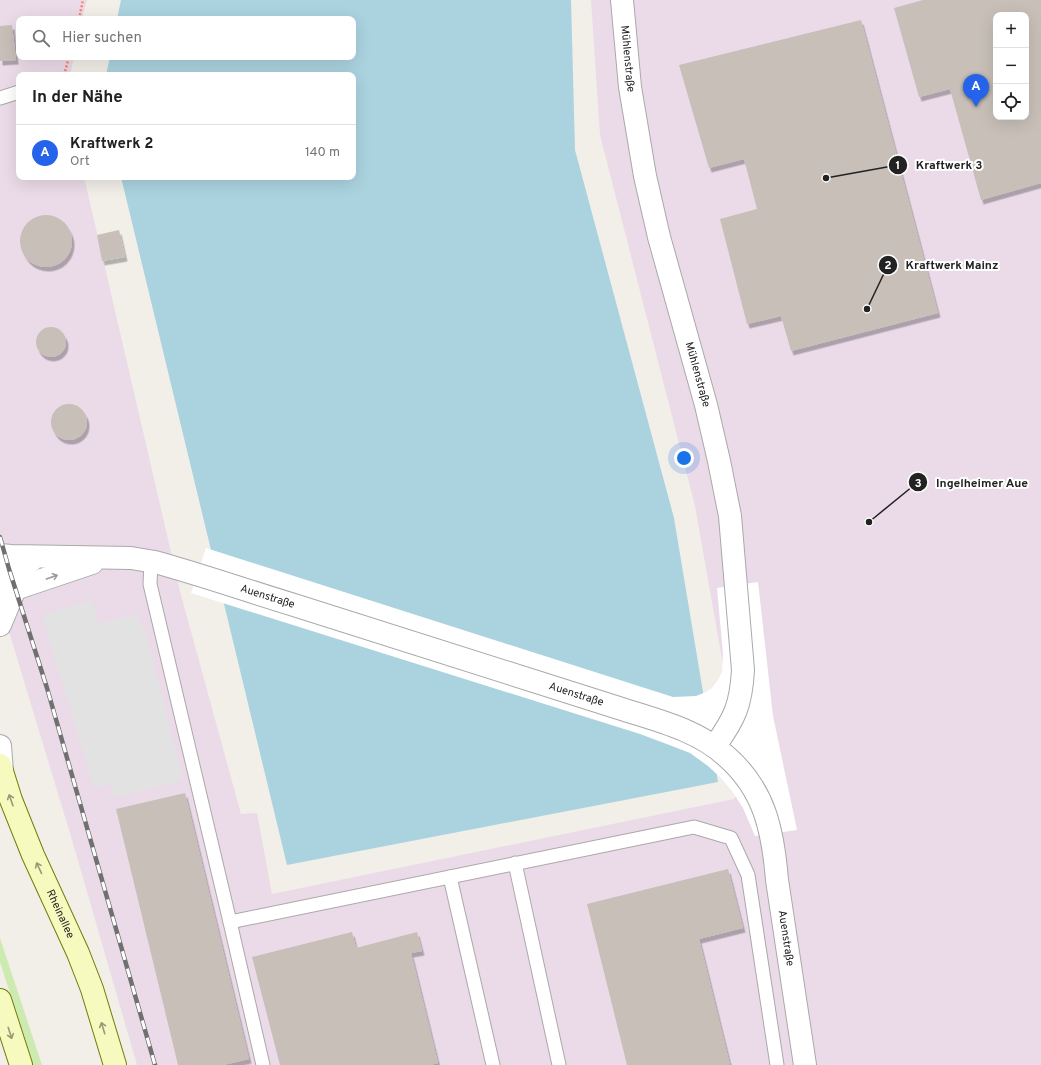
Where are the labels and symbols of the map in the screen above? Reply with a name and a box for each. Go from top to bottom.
street label: Mühlenstraße [617,25,638,93]
pin: A [963,74,989,107]
callout: Kraftwerk 3 [888,153,990,177]
text: 1 [896,158,900,174]
text: Kraftwerk 3 [916,158,982,174]
callout: Kraftwerk Mainz [878,253,1007,277]
text: 2 [884,258,892,274]
text: Kraftwerk Mainz [906,258,998,274]
street label: Mühlenstraße [682,340,713,409]
your location [674,448,694,468]
callout: Ingelheimer Aue [908,470,1037,494]
text: 3 [914,476,922,492]
text: Ingelheimer Aue [936,476,1028,492]
one-way arrow [46,572,58,580]
street label: Auenstraße [238,581,296,612]
street label: Auenstraße [547,679,605,710]
one-way arrow [7,794,15,806]
one-way arrow [35,863,42,875]
street label: Rheinallee [43,887,77,941]
street label: Auenstraße [775,909,797,967]
one-way arrow [99,1021,106,1034]
one-way arrow [7,1026,15,1038]

